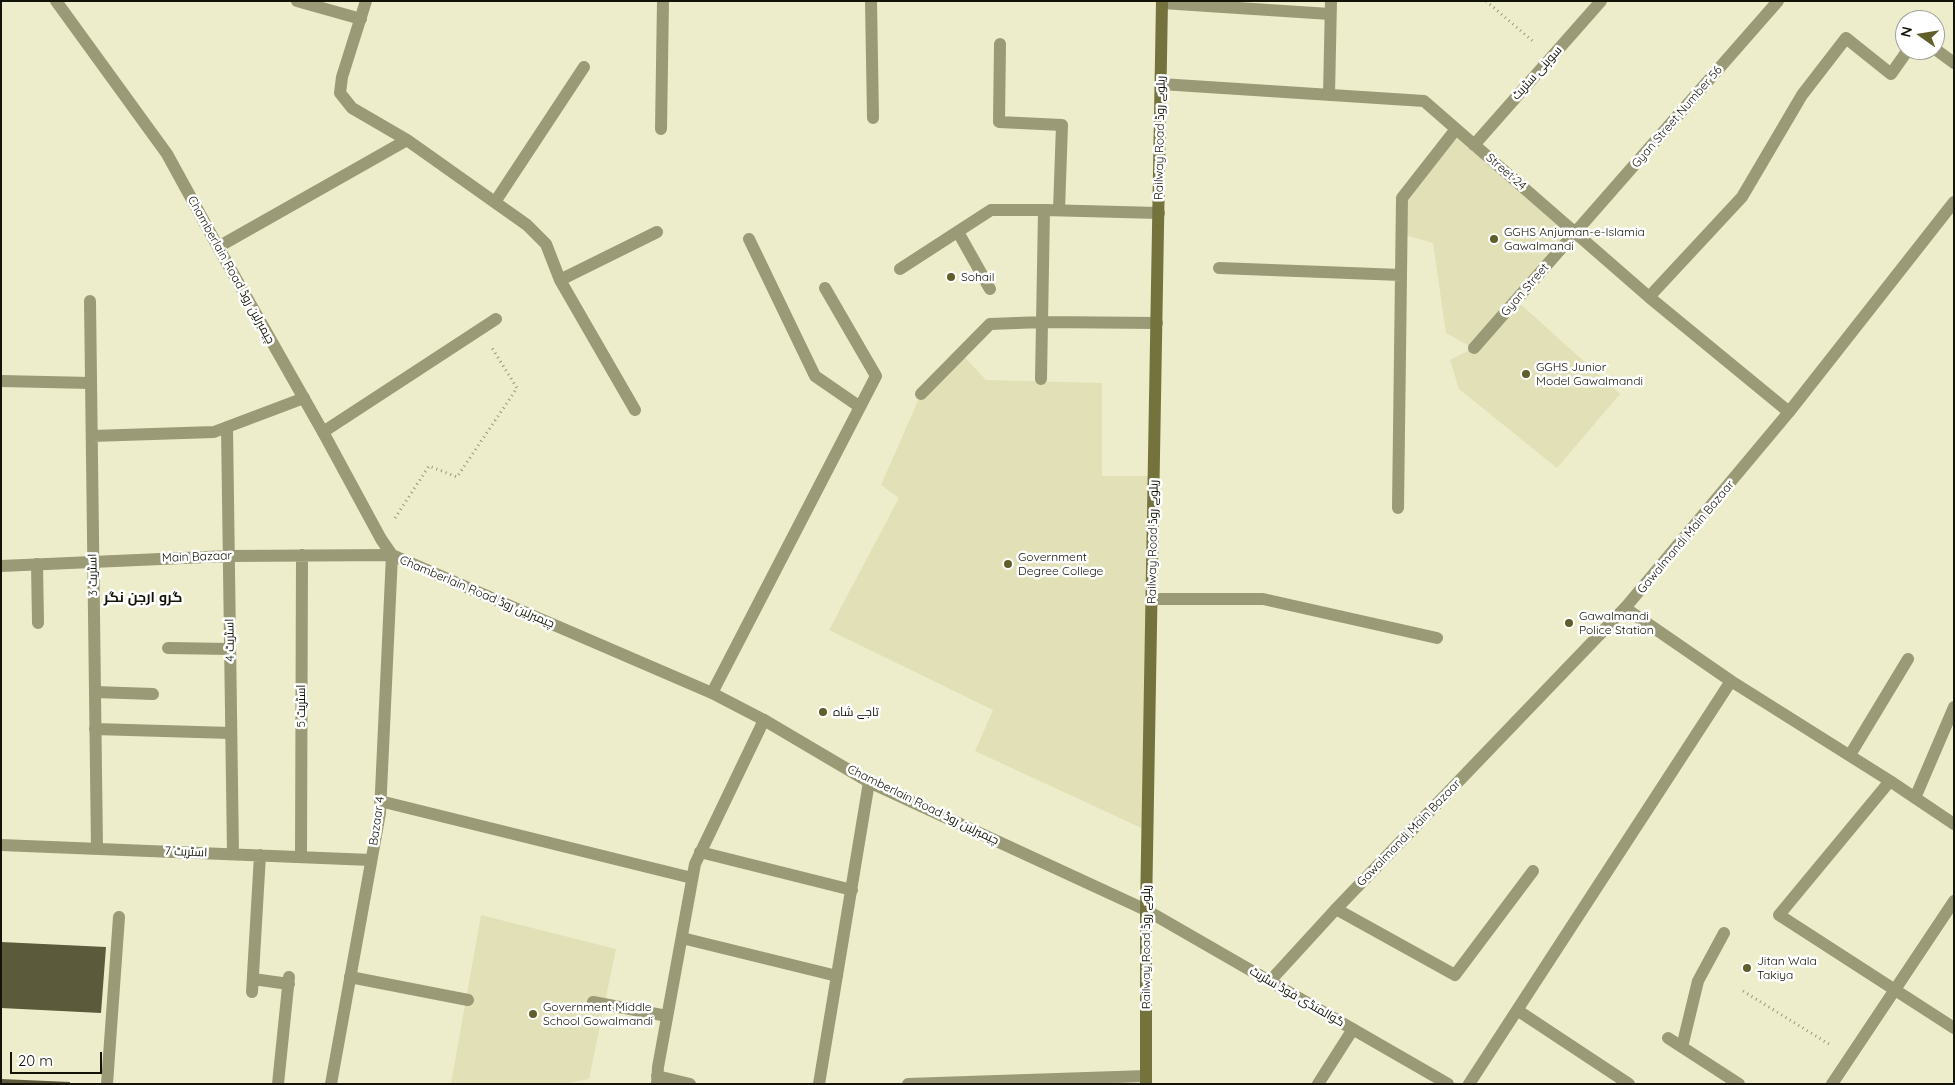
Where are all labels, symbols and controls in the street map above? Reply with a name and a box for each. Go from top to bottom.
north arrow [1895,10,1945,60]
text: N [1896,25,1916,39]
street label: سوہنی سٹریٹ [1509,43,1565,103]
street label: Gyan Street Number 56 [1629,63,1725,171]
street label: Railway Road ریلوے روڈ [1152,76,1168,200]
street label: Street 24 [1483,151,1529,193]
street label: Chamberlain Road چیمبرلین روڈ [184,194,278,346]
place label: GGHS Anjuman-e-Islamia Gawalmandi [1504,225,1645,253]
marker: GGHS Anjuman-e-Islamia Gawalmandi [1488,233,1500,245]
street label: Gyan Street [1498,261,1552,319]
place label: Sohail [961,270,994,284]
marker: Sohail [945,271,957,283]
place label: GGHS Junior Model Gawalmandi [1536,360,1643,388]
marker: GGHS Junior Model Gawalmandi [1520,368,1532,380]
street label: Gawalmandi Main Bazaar [1634,478,1738,596]
street label: Railway Road ریلوے روڈ [1145,480,1161,604]
street label: Main Bazaar [162,549,232,565]
place label: Government Degree College [1018,550,1103,578]
street label: اسٹریٹ 3 [85,553,101,597]
street label: Chamberlain Road چیمبرلین روڈ [397,553,557,631]
marker: Government Degree College [1002,558,1014,570]
district label: گرو ارجن نگر [104,590,182,606]
place label: Gawalmandi Police Station [1579,609,1654,637]
marker: Gawalmandi Police Station [1563,617,1575,629]
street label: اسٹریٹ 4 [222,618,238,662]
street label: اسٹریٹ 5 [294,684,308,728]
place label: تاجے شاہ [833,705,879,719]
marker: تاجے شاہ [817,706,829,718]
street label: Chamberlain Road چیمبرلین روڈ [845,762,1001,848]
street label: Gawalmandi Main Bazaar [1354,777,1464,889]
street label: Bazaar 4 [366,795,388,847]
street label: اسٹریٹ 7 [164,844,208,860]
street label: Railway Road ریلوے روڈ [1139,885,1153,1009]
place label: Jitan Wala Takiya [1757,954,1817,982]
marker: Jitan Wala Takiya [1741,962,1753,974]
street label: گوالمنڈی فوڈ سٹریٹ [1247,964,1347,1030]
place label: Government Middle School Gowalmandi [543,1000,653,1028]
marker: Government Middle School Gowalmandi [527,1008,539,1020]
scale bar [12,1042,105,1074]
text: 20 m [18,1051,53,1070]

